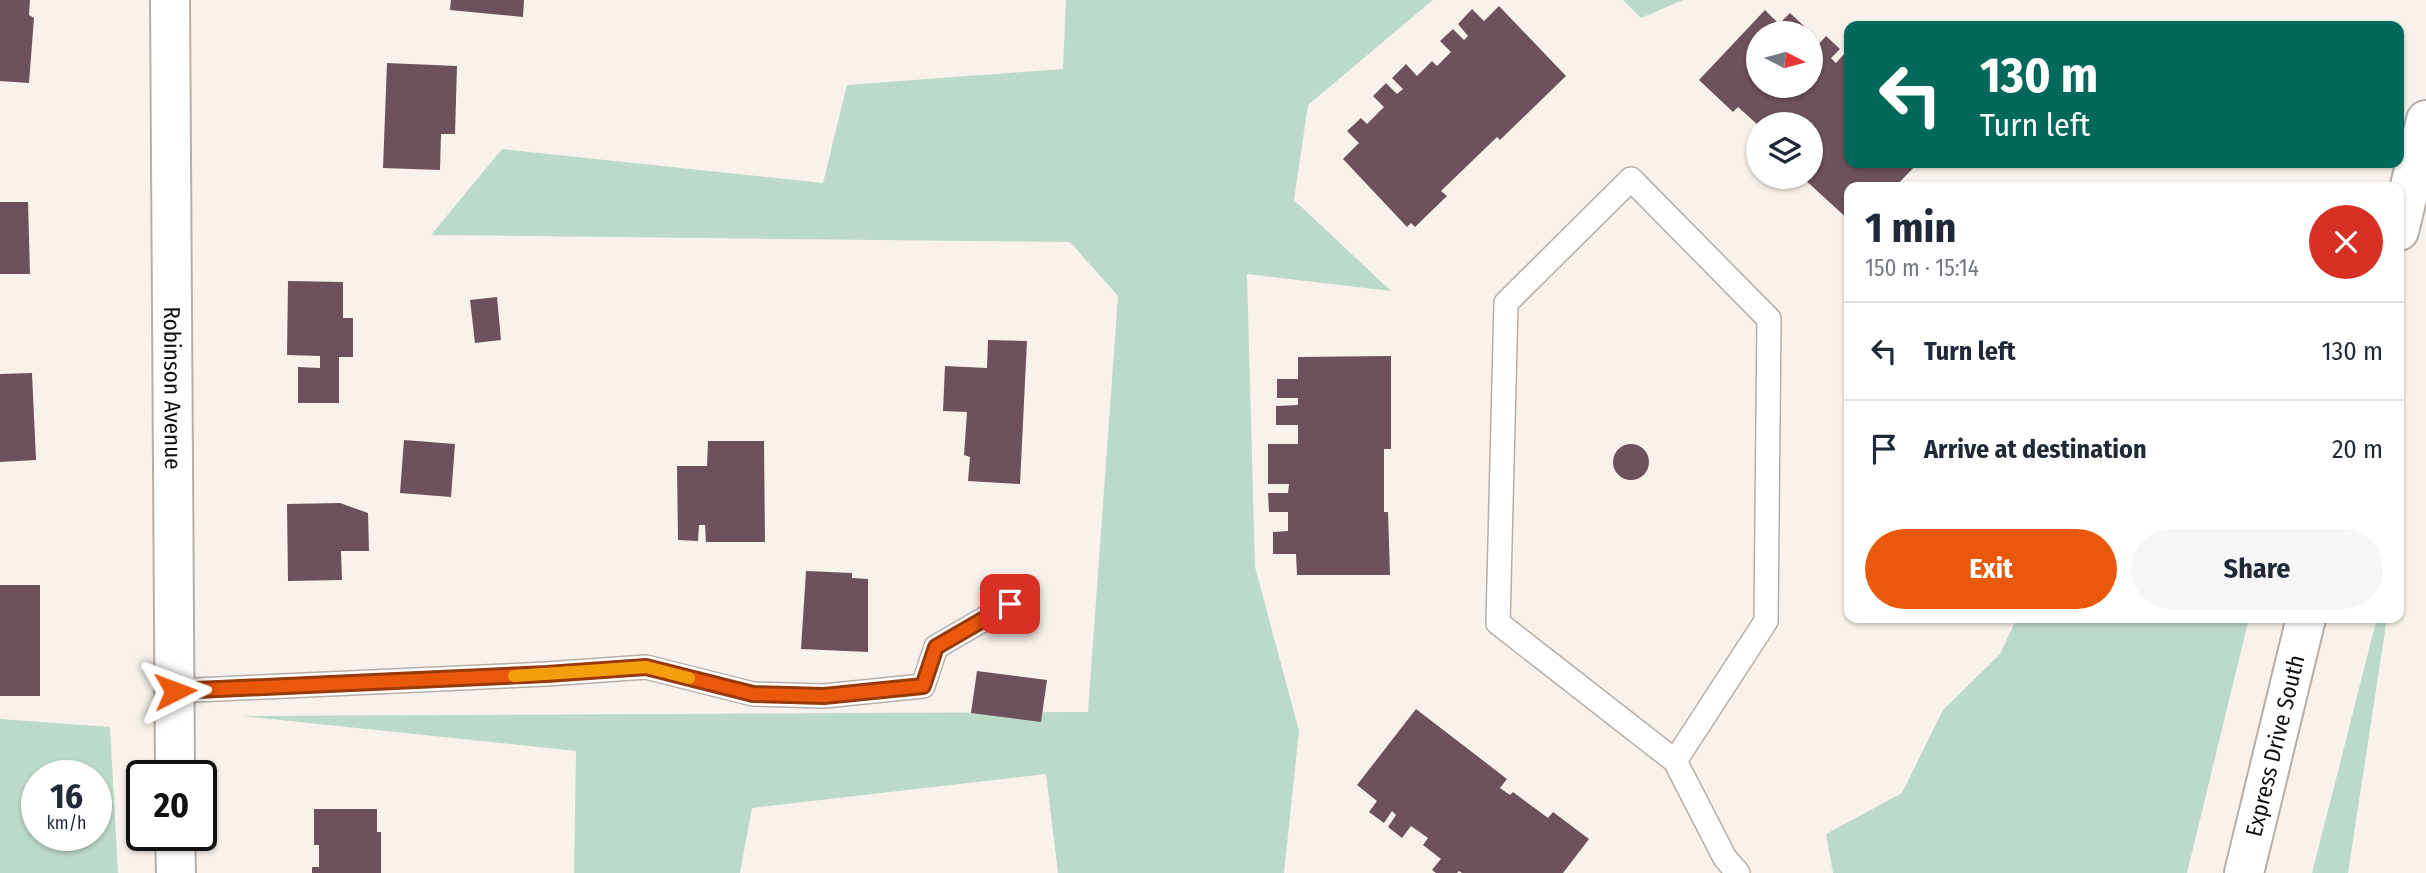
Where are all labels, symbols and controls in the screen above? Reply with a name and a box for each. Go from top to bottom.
north arrow [1746,21,1824,98]
map controls [1746,21,1823,189]
text: 130 m [1980,46,2098,105]
icon: left [1865,49,1956,140]
text: Turn left [1980,106,2090,144]
button: layers [1746,112,1823,189]
text: 1 min [1865,203,1956,253]
button: close [2309,205,2383,279]
text: 150 m · 15:14 [1865,254,1979,282]
street label: Robinson Avenue [158,306,187,470]
icon: left [1865,332,1903,370]
text: Turn left [1924,336,2016,367]
text: 130 m [2321,336,2383,367]
icon: arrive [1865,430,1903,468]
text: Arrive at destination [1924,434,2147,465]
text: 20 m [2332,434,2383,465]
button: Exit [1865,529,2117,609]
button: Share [2131,529,2383,609]
pin [980,574,1040,634]
icon: arrive [991,585,1029,623]
street label: Express Drive South [2239,652,2311,839]
position arrow [138,654,212,728]
speed limit sign: 20 [126,760,217,851]
text: 16 [50,775,83,817]
text: km/h [46,812,87,834]

